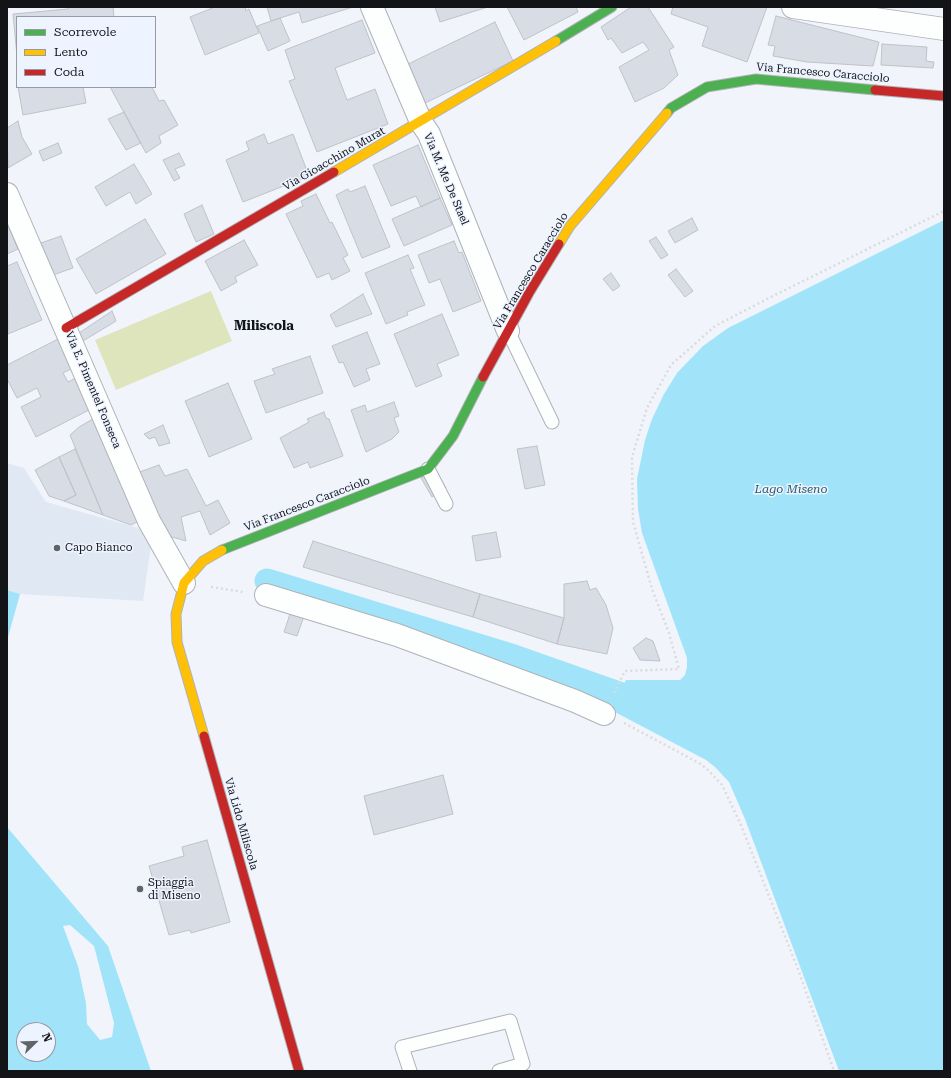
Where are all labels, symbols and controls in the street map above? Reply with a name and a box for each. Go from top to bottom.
legend [16,16,156,88]
text: Scorrevole [54,25,116,39]
text: Lento [54,45,88,59]
street label: Via Francesco Caracciolo [756,61,890,85]
text: Coda [54,65,84,79]
street label: Via Gioacchino Murat [281,124,387,194]
street label: Via M. Me De Stael [421,131,471,227]
street label: Via Francesco Caracciolo [491,210,571,332]
district label: Miliscola [234,318,294,334]
street label: Via E. Pimentel Fonseca [62,330,124,450]
street label: Via Francesco Caracciolo [242,474,372,534]
water label: Lago Miseno [755,482,827,496]
place label: Capo Bianco [65,541,132,555]
marker: Capo Bianco [52,543,62,553]
street label: Via Lido Miliscola [222,776,260,872]
place label: Spiaggia di Miseno [148,876,200,902]
marker: Spiaggia di Miseno [135,884,145,894]
north arrow [16,1022,56,1062]
text: N [39,1031,54,1044]

